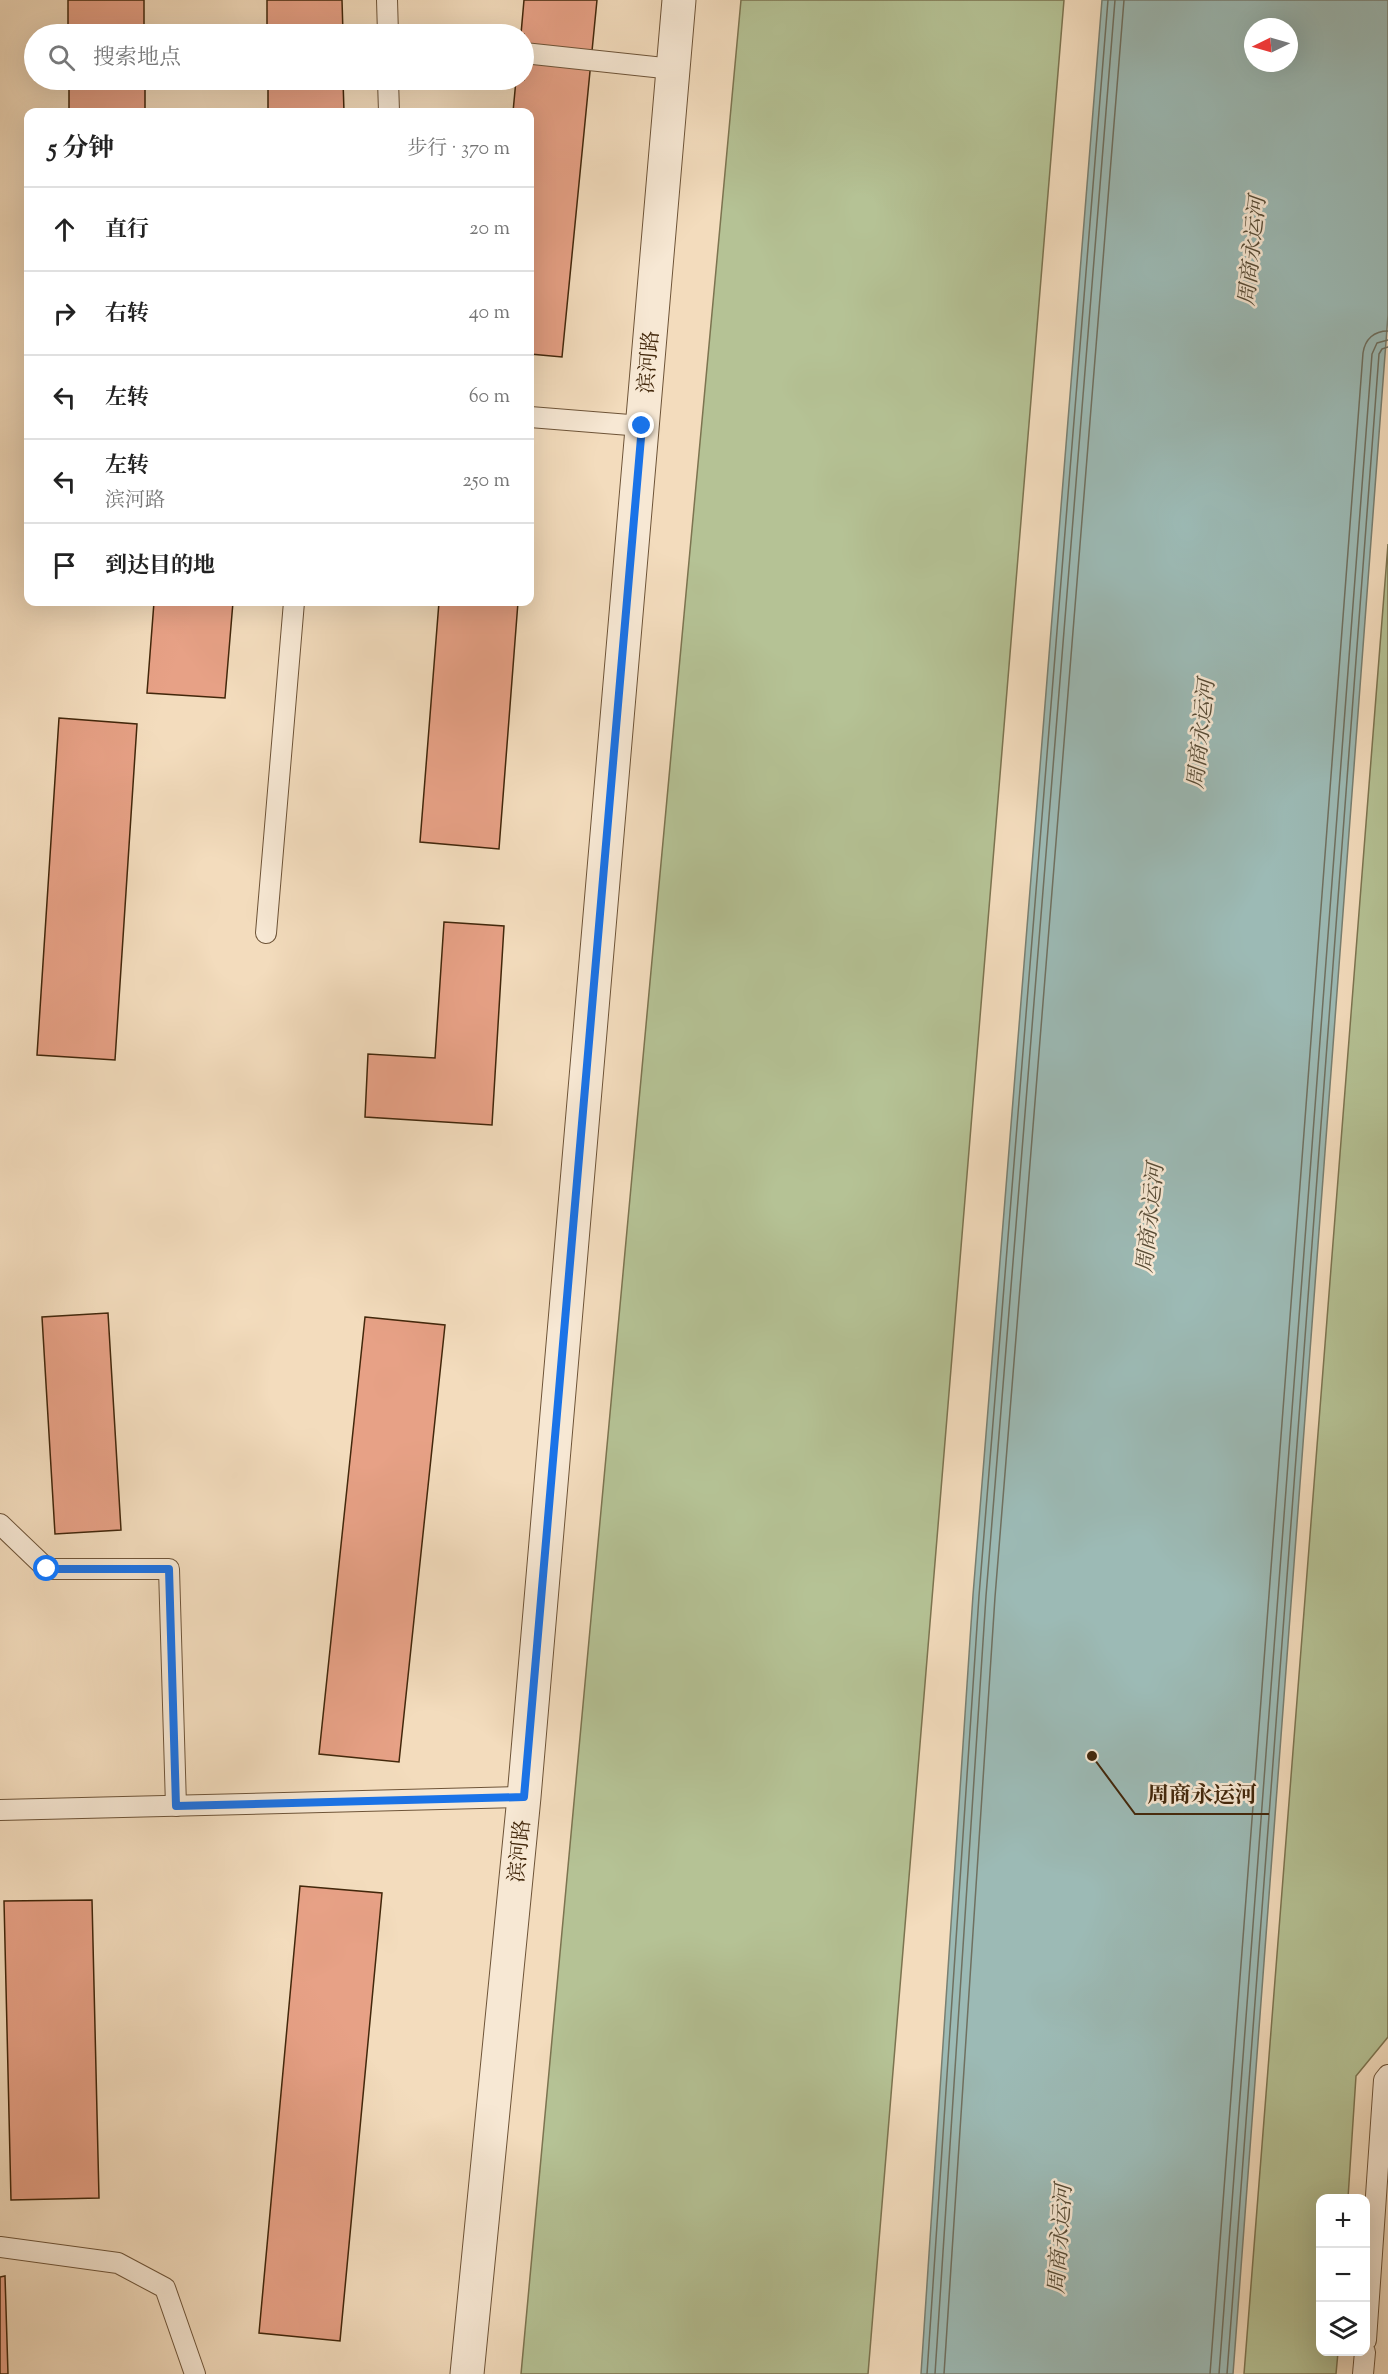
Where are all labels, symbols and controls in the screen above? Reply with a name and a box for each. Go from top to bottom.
north arrow [1244,18,1298,72]
search box [24,24,534,90]
icon: search [45,41,78,74]
text: 搜索地点 [93,43,181,75]
text: 5 分钟 [48,131,114,168]
text: 步行 · 370 m [407,135,510,164]
water label: 周商永运河 [1232,191,1276,308]
icon: ahead [48,213,81,246]
text: 直行 [105,215,149,247]
text: 20 m [469,215,510,244]
icon: right [48,297,81,330]
text: 右转 [105,299,149,331]
text: 40 m [469,299,510,328]
street label: 滨河路 [632,329,668,395]
icon: left [48,381,81,414]
text: 左转 [105,383,149,415]
text: 60 m [469,383,510,412]
route end [628,412,654,438]
text: 左转 [105,451,149,483]
icon: left [48,465,81,498]
text: 250 m [462,467,510,496]
text: 滨河路 [105,487,165,516]
icon: arrive [48,549,81,582]
text: 到达目的地 [105,551,215,583]
water label: 周商永运河 [1181,674,1225,791]
water label: 周商永运河 [1130,1158,1174,1275]
route start [33,1555,59,1581]
callout: 周商永运河 [1135,1774,1269,1814]
text: 周商永运河 [1147,1781,1257,1813]
street label: 滨河路 [503,1818,539,1884]
water label: 周商永运河 [1042,2179,1082,2295]
map controls [1316,2194,1370,2356]
button: + [1316,2194,1370,2248]
button: − [1316,2248,1370,2302]
button: layers [1316,2302,1370,2356]

